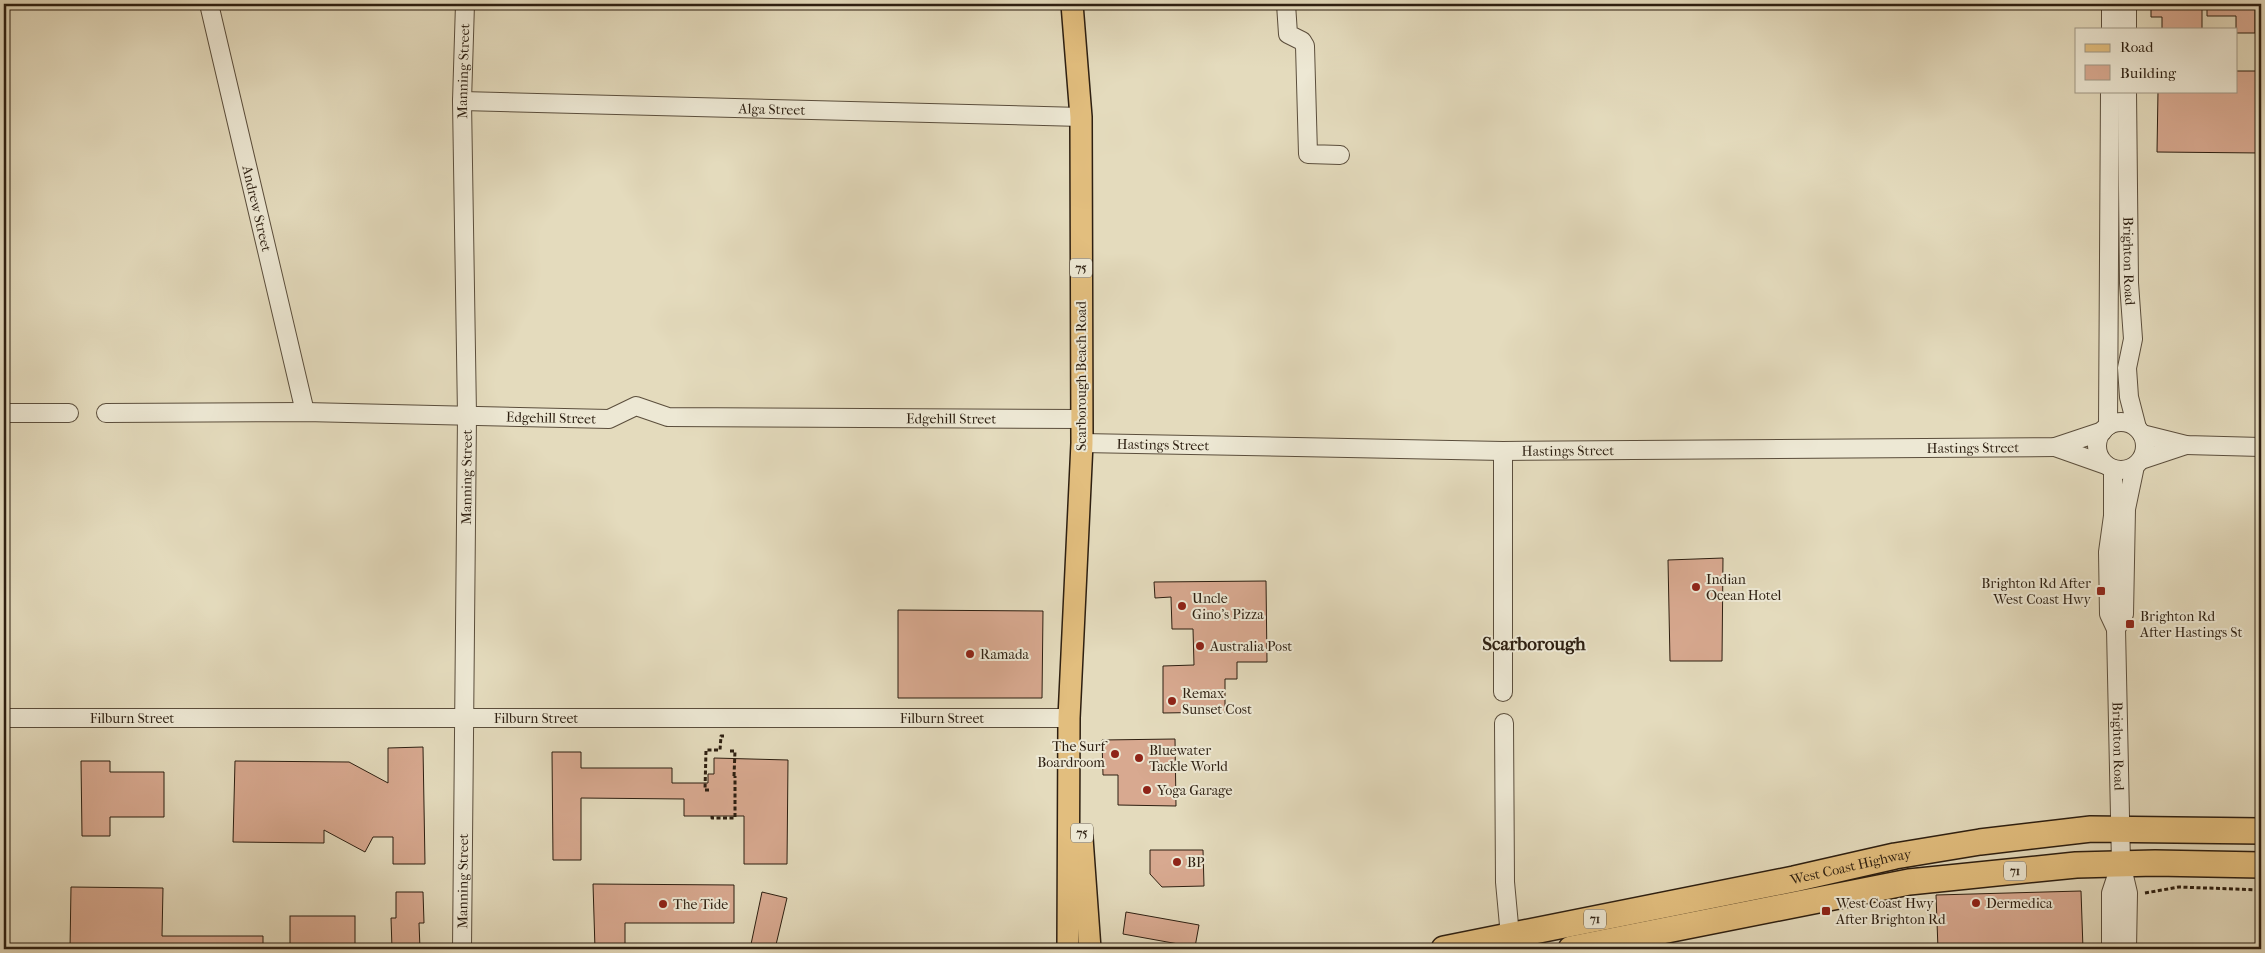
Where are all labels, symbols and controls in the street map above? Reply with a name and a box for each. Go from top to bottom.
street label: Manning Street [453,23,473,119]
legend [2075,28,2238,92]
text: Road [2120,38,2154,56]
text: Building [2120,64,2177,82]
street label: Alga Street [737,100,806,118]
street label: Andrew Street [239,163,275,253]
street label: Brighton Road [2120,217,2139,306]
road number: 75 [1070,258,1092,278]
street label: Scarborough Beach Road [1073,301,1090,451]
street label: Edgehill Street [506,408,596,427]
street label: Edgehill Street [906,410,996,427]
street label: Manning Street [457,429,475,525]
street label: Hastings Street [1116,435,1209,454]
street label: Hastings Street [1927,439,2019,456]
street label: Hastings Street [1522,442,1614,459]
place label: Indian Ocean Hotel [1706,571,1782,604]
place label: Brighton Rd After West Coast Hwy [1981,575,2092,608]
marker: Indian Ocean Hotel [1690,581,1702,593]
marker: Brighton Rd After West Coast Hwy [2095,585,2107,597]
place label: Uncle Gino's Pizza [1192,590,1264,623]
marker: Uncle Gino's Pizza [1176,600,1188,612]
place label: Brighton Rd After Hastings St [2139,608,2242,641]
marker: Brighton Rd After Hastings St [2124,618,2136,630]
district label: Scarborough [1482,633,1586,655]
place label: Australia Post [1209,638,1292,655]
marker: Australia Post [1194,640,1206,652]
place label: Ramada [980,646,1030,663]
marker: Ramada [964,648,976,660]
place label: Remax Sunset Cost [1182,685,1252,718]
marker: Remax Sunset Cost [1166,695,1178,707]
street label: Brighton Road [2109,702,2128,791]
street label: Filburn Street [90,710,174,727]
street label: Filburn Street [494,710,578,727]
street label: Filburn Street [900,710,984,727]
place label: The Surf Boardroom [1037,738,1108,771]
place label: Bluewater Tackle World [1149,742,1228,775]
marker: The Surf Boardroom [1109,748,1121,760]
marker: Bluewater Tackle World [1133,752,1145,764]
place label: Yoga Garage [1156,782,1233,799]
marker: Yoga Garage [1141,784,1153,796]
road number: 75 [1071,824,1093,842]
street label: Manning Street [454,833,472,929]
street label: West Coast Highway [1788,845,1913,888]
place label: BP [1187,854,1205,871]
marker: BP [1171,856,1183,868]
road number: 71 [2004,861,2026,880]
place label: West Coast Hwy After Brighton Rd [1835,895,1946,928]
place label: Dermedica [1986,895,2053,912]
place label: The Tide [673,896,728,913]
marker: Dermedica [1970,897,1982,909]
marker: The Tide [657,898,669,910]
marker: West Coast Hwy After Brighton Rd [1820,905,1832,917]
road number: 71 [1584,910,1606,929]

